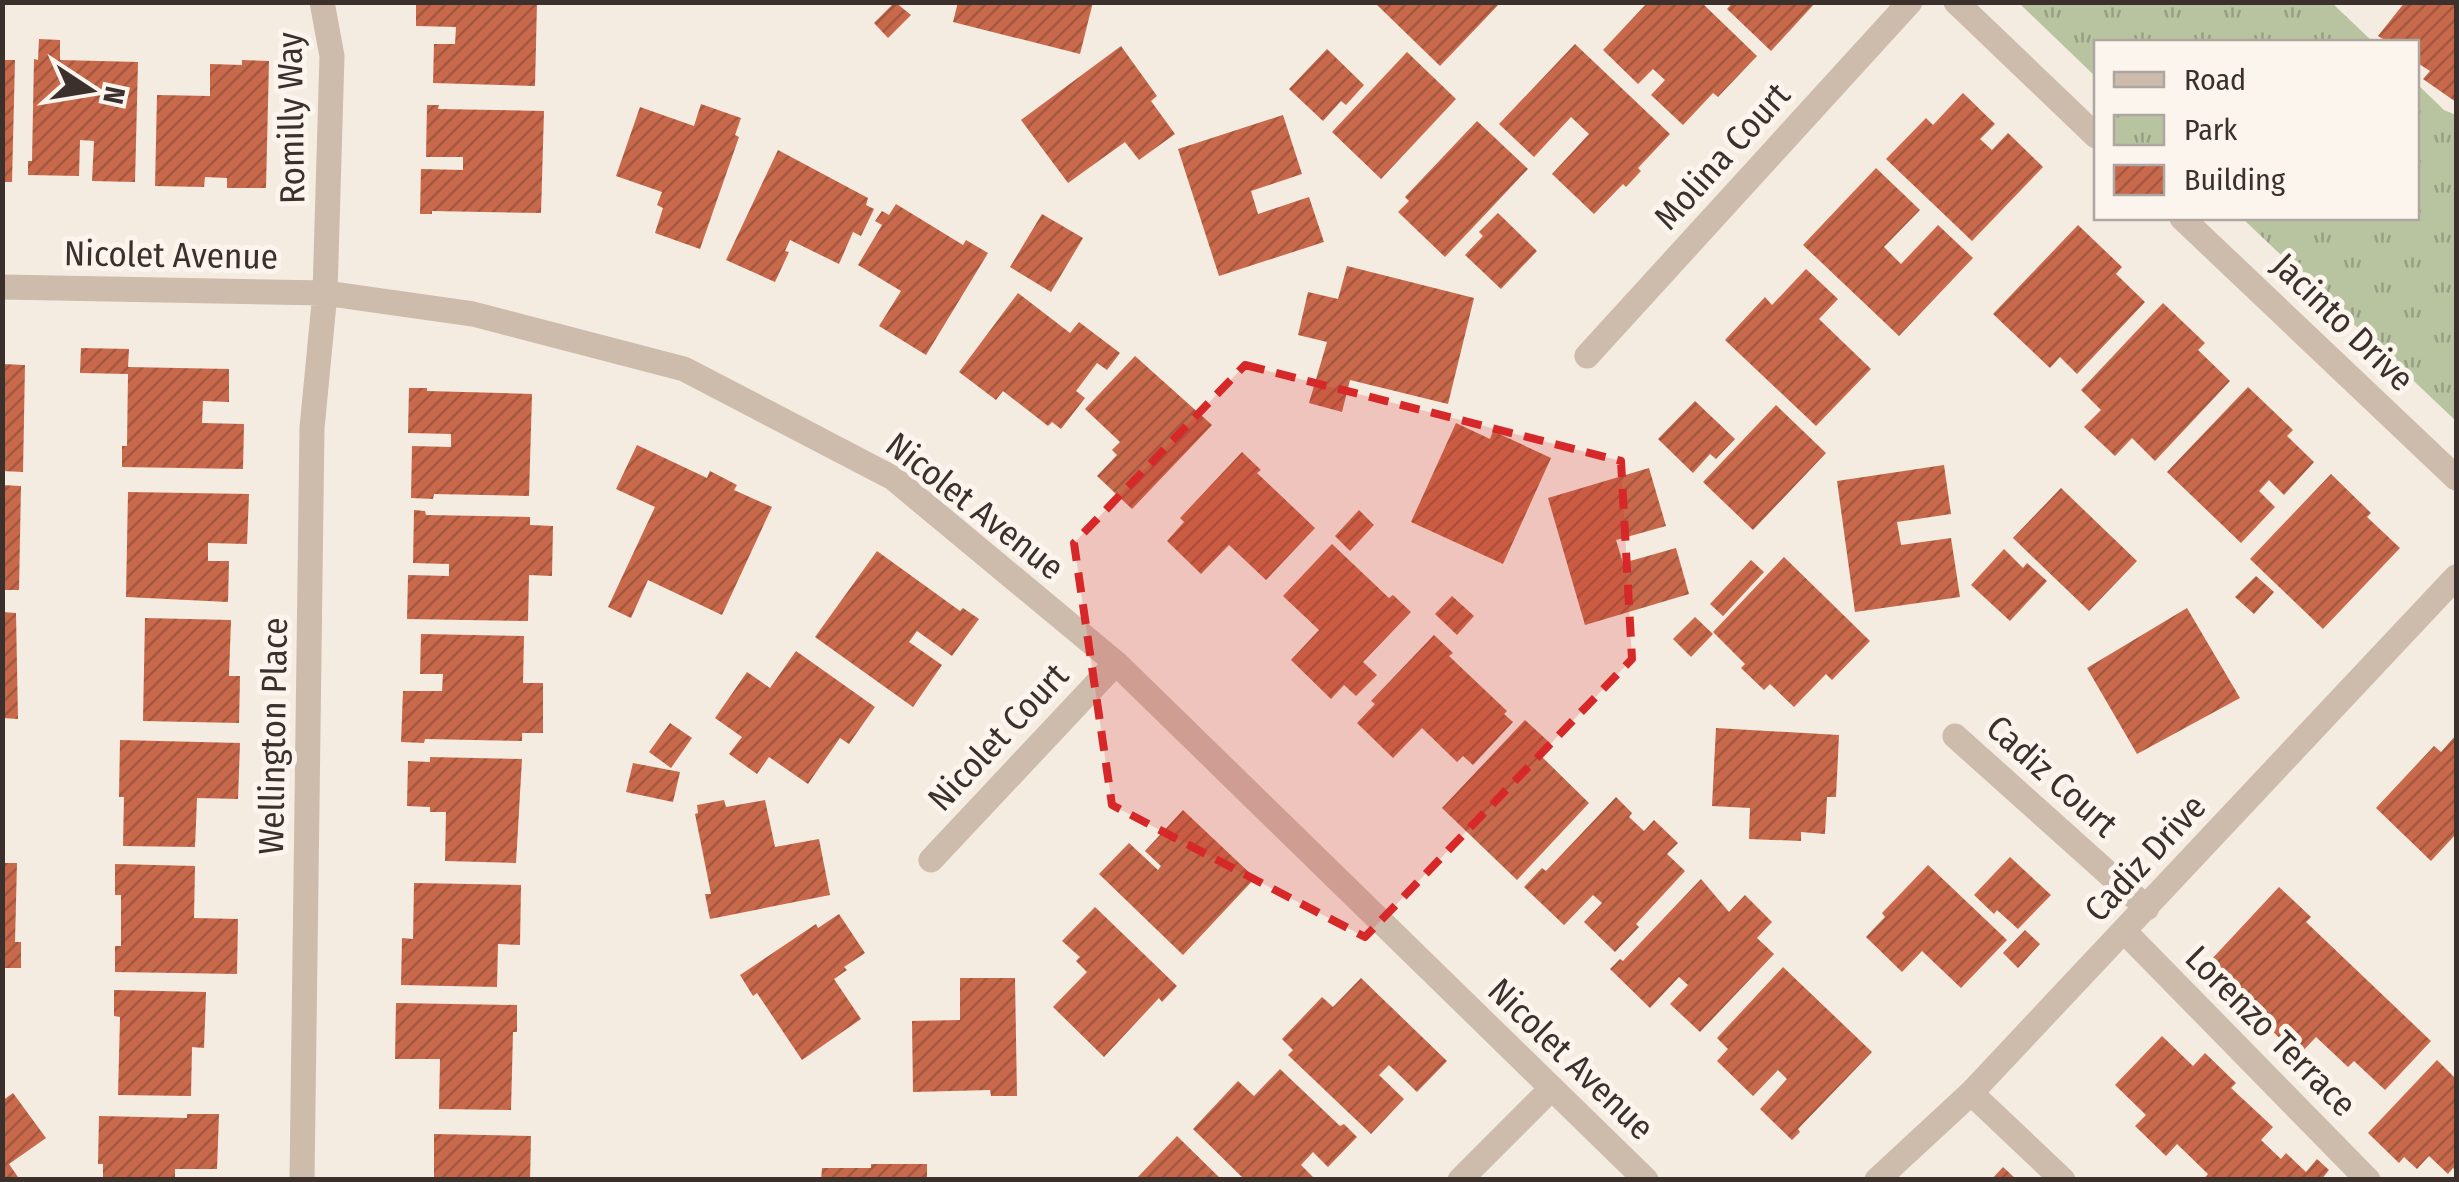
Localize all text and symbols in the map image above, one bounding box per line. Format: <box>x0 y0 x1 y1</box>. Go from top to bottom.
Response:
street label: Romilly Way <box>268 31 313 204</box>
north arrow <box>40 40 140 140</box>
legend <box>2094 40 2419 220</box>
text: Road <box>2184 62 2246 98</box>
street label: Molina Court <box>1645 74 1799 238</box>
text: N <box>96 83 132 107</box>
text: Park <box>2184 112 2237 148</box>
text: Building <box>2184 162 2286 198</box>
street label: Nicolet Avenue <box>64 232 278 278</box>
street label: Jacinto Drive <box>2263 244 2423 400</box>
street label: Nicolet Avenue <box>878 424 1072 588</box>
street label: Wellington Place <box>250 617 296 855</box>
street label: Nicolet Court <box>919 654 1077 819</box>
street label: Cadiz Court <box>1978 706 2127 846</box>
street label: Cadiz Drive <box>2076 786 2214 930</box>
street label: Lorenzo Terrace <box>2177 937 2365 1125</box>
street label: Nicolet Avenue <box>1479 970 1663 1148</box>

